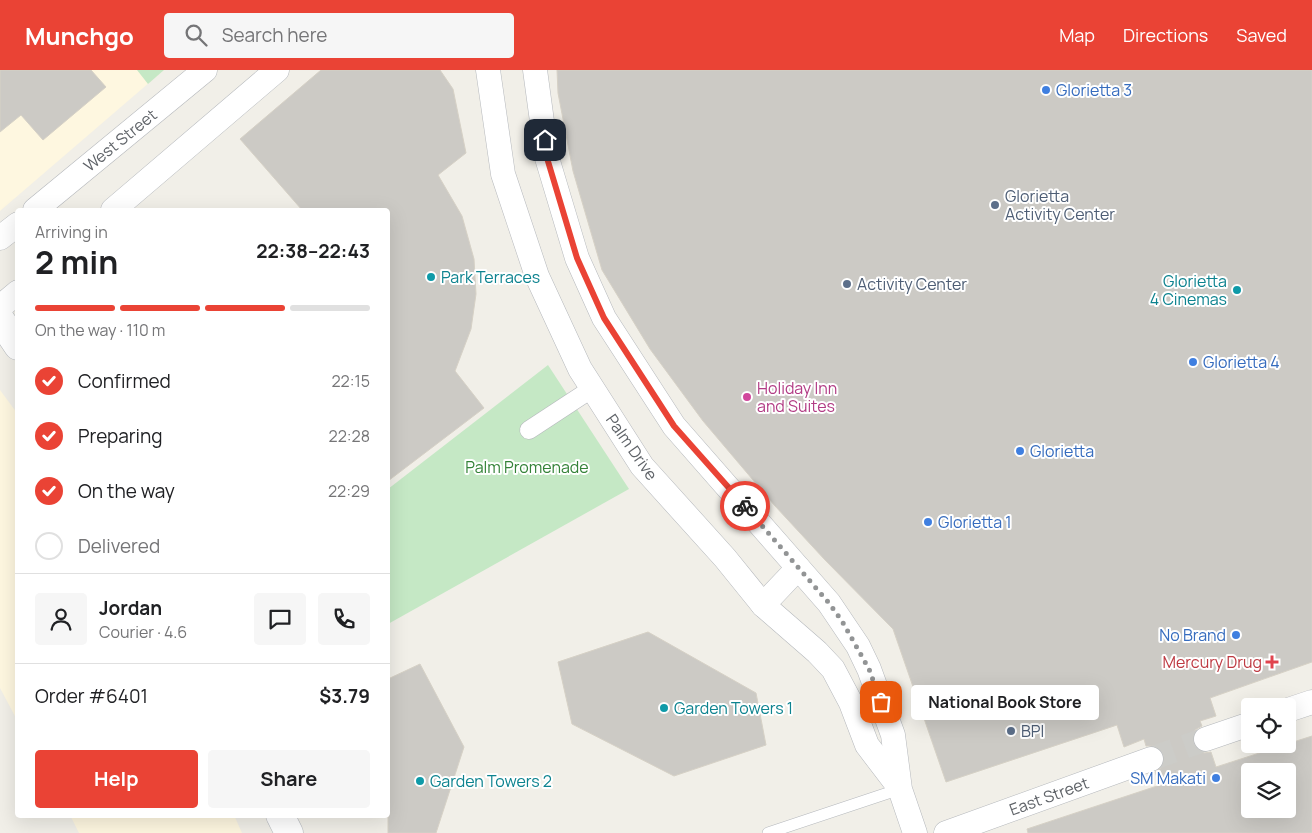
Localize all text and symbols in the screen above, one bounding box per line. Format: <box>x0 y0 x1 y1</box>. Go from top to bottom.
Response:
search box <box>164 13 514 58</box>
text: Munchgo <box>25 19 134 52</box>
icon: search <box>182 21 210 49</box>
text: Search here <box>222 22 327 48</box>
text: Map <box>1059 23 1095 47</box>
text: Directions <box>1123 23 1208 47</box>
text: Saved <box>1236 23 1287 47</box>
place label: Glorietta 3 <box>1056 79 1132 101</box>
marker: Glorietta 3 <box>1040 84 1052 96</box>
street label: West Street <box>79 104 161 176</box>
pin <box>524 119 566 161</box>
icon: home <box>531 126 559 154</box>
place label: Glorietta Activity Center <box>1005 185 1115 225</box>
marker: Glorietta Activity Center <box>989 199 1001 211</box>
text: Arriving in <box>35 221 108 243</box>
text: 22:38–22:43 <box>256 238 370 264</box>
text: 2 min <box>35 240 118 284</box>
place label: Park Terraces <box>441 266 540 288</box>
place label: Glorietta 4 Cinemas <box>1150 270 1227 310</box>
marker: Park Terraces <box>425 271 437 283</box>
place label: Activity Center <box>857 273 967 295</box>
marker: Activity Center <box>841 278 853 290</box>
marker: Glorietta 4 Cinemas <box>1231 284 1243 296</box>
text: On the way · 110 m <box>35 319 165 341</box>
place label: Glorietta 4 <box>1203 351 1280 373</box>
marker: Glorietta 4 <box>1187 356 1199 368</box>
icon: check <box>35 367 63 395</box>
text: Confirmed <box>78 368 171 394</box>
text: 22:15 <box>331 370 370 392</box>
place label: Holiday Inn and Suites <box>757 377 837 417</box>
marker: Holiday Inn and Suites <box>741 391 753 403</box>
street label: Palm Drive <box>601 410 663 484</box>
icon: check <box>35 422 63 450</box>
text: Preparing <box>78 423 163 449</box>
text: 22:28 <box>329 425 370 447</box>
place label: Glorietta <box>1030 440 1094 462</box>
marker: Glorietta <box>1014 445 1026 457</box>
park label: Palm Promenade <box>465 456 589 478</box>
icon: check <box>35 477 63 505</box>
text: On the way <box>78 478 175 504</box>
text: 22:29 <box>328 480 370 502</box>
courier <box>720 481 770 531</box>
icon: bike <box>731 492 759 520</box>
place label: Glorietta 1 <box>938 511 1012 533</box>
marker: Glorietta 1 <box>922 516 934 528</box>
text: Delivered <box>78 533 160 559</box>
button: person <box>35 593 87 645</box>
button: chat <box>254 593 306 645</box>
button: phone <box>318 593 370 645</box>
text: Jordan <box>99 595 162 621</box>
text: Courier · 4.6 <box>99 621 187 643</box>
place label: No Brand <box>1159 624 1226 646</box>
marker: No Brand <box>1230 629 1242 641</box>
place label: Mercury Drug <box>1162 651 1262 673</box>
marker: Mercury Drug <box>1266 656 1278 668</box>
pin <box>860 681 902 723</box>
text: Order #6401 <box>35 683 148 709</box>
text: $3.79 <box>319 683 370 709</box>
callout: National Book Store <box>911 684 1098 720</box>
icon: bag <box>867 688 895 716</box>
text: National Book Store <box>928 691 1082 713</box>
place label: Garden Towers 1 <box>674 697 793 719</box>
map controls <box>1241 698 1296 818</box>
button: locate <box>1241 698 1296 753</box>
marker: Garden Towers 1 <box>658 702 670 714</box>
place label: BPI <box>1021 720 1044 742</box>
marker: BPI <box>1005 725 1017 737</box>
button: Help <box>35 750 198 808</box>
button: Share <box>208 750 370 808</box>
button: layers <box>1241 763 1296 818</box>
place label: SM Makati <box>1130 767 1206 789</box>
place label: Garden Towers 2 <box>430 770 552 792</box>
street label: East Street <box>1006 771 1092 821</box>
marker: SM Makati <box>1210 772 1222 784</box>
marker: Garden Towers 2 <box>414 775 426 787</box>

